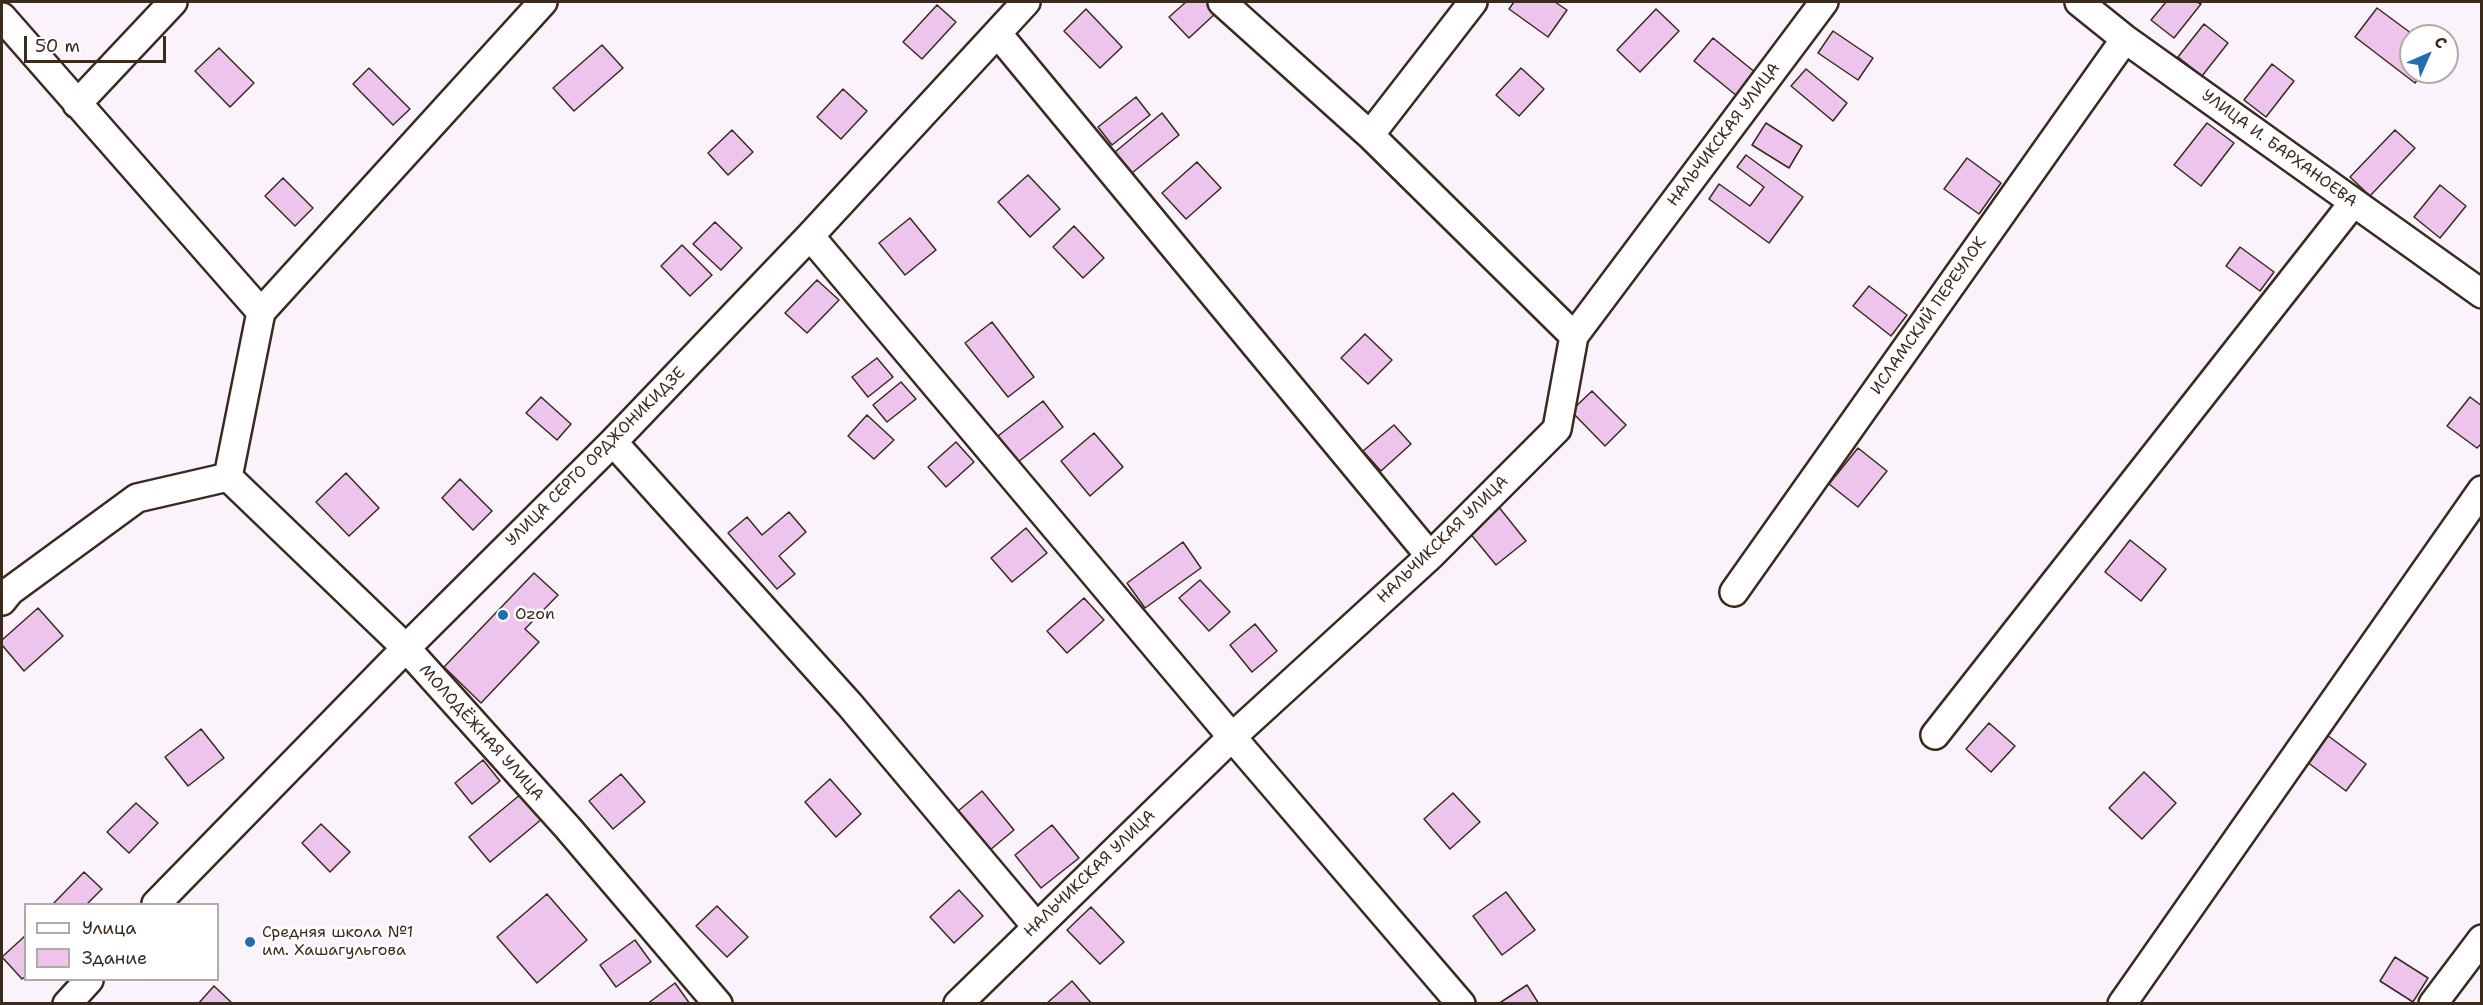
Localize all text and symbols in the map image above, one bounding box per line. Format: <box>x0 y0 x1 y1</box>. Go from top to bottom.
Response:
scale bar <box>27 24 170 62</box>
north arrow <box>2399 24 2459 84</box>
text: С <box>2430 31 2452 53</box>
text: 50 m <box>35 34 80 58</box>
street label: НАЛЬЧИКСКАЯ УЛИЦА <box>1664 59 1784 211</box>
street label: УЛИЦА И. БАРХАНОЕВА <box>2198 86 2360 212</box>
street label: ИСЛАМСКИЙ ПЕРЕУЛОК <box>1867 234 1991 398</box>
street label: УЛИЦА СЕРГО ОРДЖОНИКИДЗЕ <box>502 363 690 551</box>
street label: НАЛЬЧИКСКАЯ УЛИЦА <box>1373 472 1513 608</box>
place label: Ozon <box>515 605 555 625</box>
marker: Ozon <box>496 608 510 622</box>
street label: МОЛОДЁЖНАЯ УЛИЦА <box>415 661 547 805</box>
street label: НАЛЬЧИКСКАЯ УЛИЦА <box>1020 806 1160 942</box>
legend <box>24 903 219 981</box>
text: Улица <box>82 916 136 940</box>
place label: Средняя школа №1 им. Хашагульгова <box>262 923 413 961</box>
marker: Средняя школа №1 им. Хашагульгова <box>243 935 257 949</box>
text: Здание <box>82 946 147 970</box>

